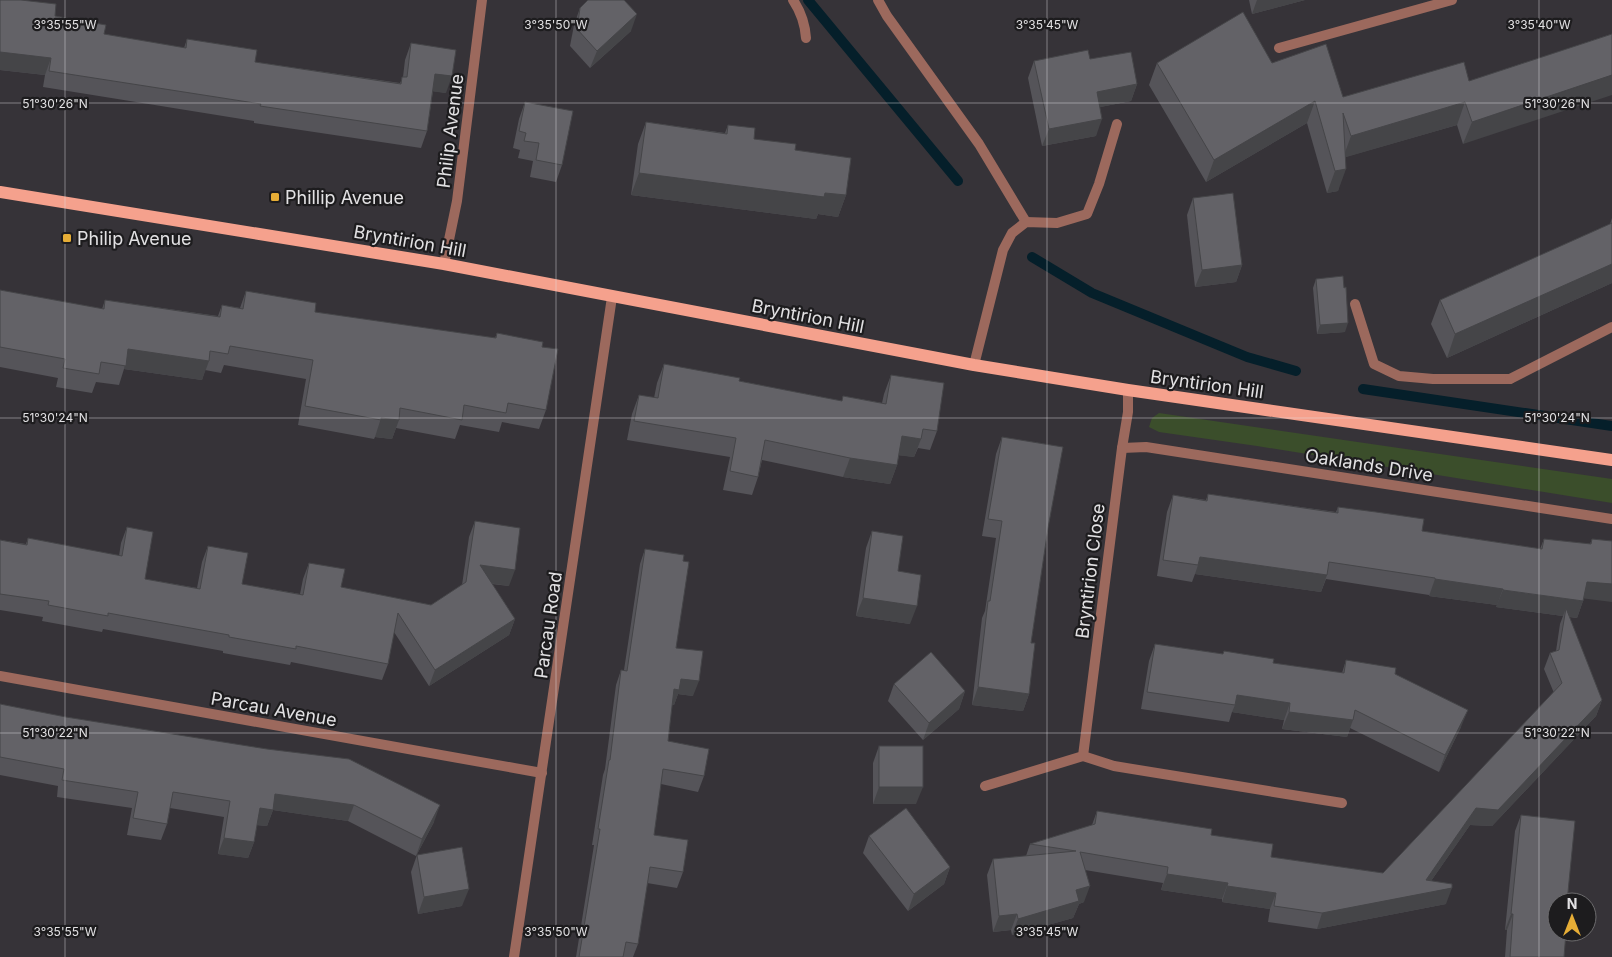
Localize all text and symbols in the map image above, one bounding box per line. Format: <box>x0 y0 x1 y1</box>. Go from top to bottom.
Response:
text: 3°35'55"W <box>33 17 97 32</box>
text: 3°35'50"W <box>524 17 588 32</box>
text: 3°35'45"W <box>1016 17 1079 32</box>
text: 3°35'40"W <box>1508 17 1571 32</box>
street label: Philip Avenue <box>433 73 467 189</box>
text: 51°30'26"N <box>22 96 88 111</box>
text: 51°30'26"N <box>1524 96 1590 111</box>
place label: Phillip Avenue <box>285 187 404 208</box>
marker: Phillip Avenue <box>269 191 281 203</box>
street label: Bryntirion Hill <box>352 221 468 261</box>
place label: Philip Avenue <box>77 228 192 249</box>
marker: Philip Avenue <box>61 232 73 244</box>
street label: Bryntirion Hill <box>750 295 866 337</box>
street label: Bryntirion Hill <box>1149 366 1265 402</box>
text: 51°30'24"N <box>22 410 88 425</box>
text: 51°30'24"N <box>1524 410 1590 425</box>
street label: Oaklands Drive <box>1304 445 1434 485</box>
street label: Bryntirion Close <box>1071 502 1109 640</box>
street label: Parcau Road <box>530 570 566 680</box>
street label: Parcau Avenue <box>209 688 339 730</box>
text: 51°30'22"N <box>22 725 88 740</box>
text: 51°30'22"N <box>1524 725 1590 740</box>
north arrow <box>1547 892 1597 942</box>
text: N <box>1567 895 1577 912</box>
text: 3°35'55"W <box>33 924 97 939</box>
text: 3°35'50"W <box>524 924 588 939</box>
text: 3°35'45"W <box>1016 924 1079 939</box>

